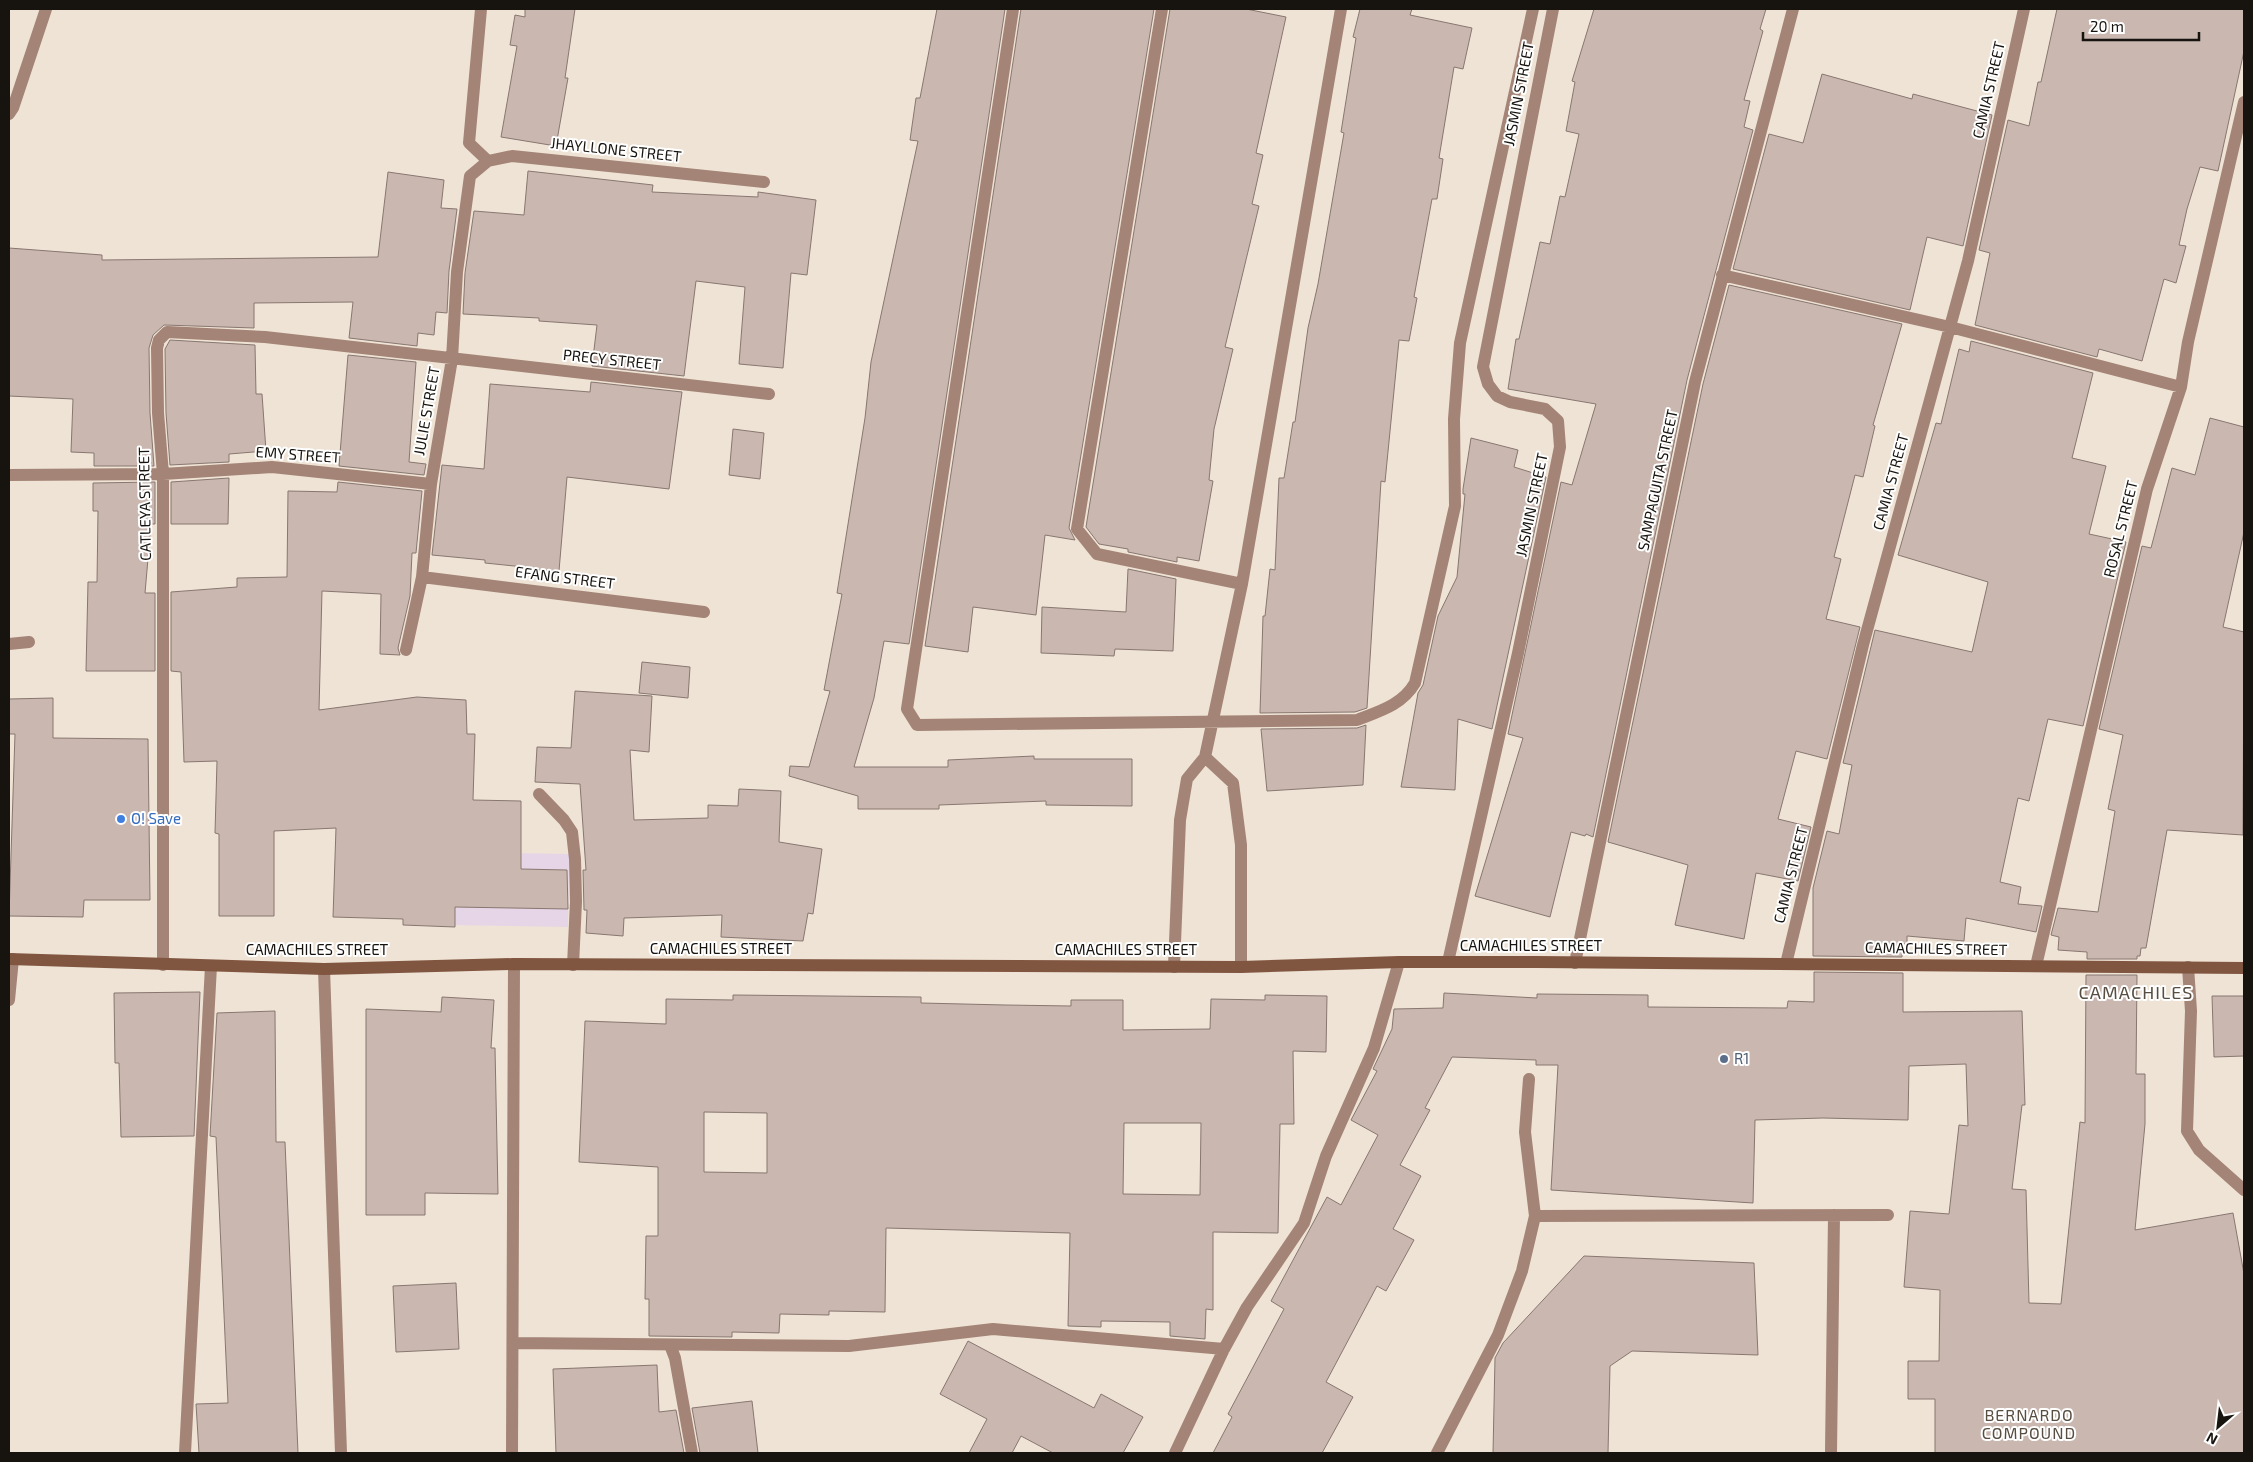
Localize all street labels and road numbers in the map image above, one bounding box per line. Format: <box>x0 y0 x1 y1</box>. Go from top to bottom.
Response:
street label: CAMIA STREET <box>1968 39 2008 140</box>
street label: JASMIN STREET <box>1499 40 1537 147</box>
street label: JHAYLLONE STREET <box>550 133 683 165</box>
street label: PRECY STREET <box>562 345 662 373</box>
street label: JULIE STREET <box>409 364 443 457</box>
street label: SAMPAGUITA STREET <box>1633 407 1681 552</box>
street label: CAMIA STREET <box>1869 431 1912 532</box>
street label: EMY STREET <box>255 442 341 466</box>
street label: CATLEYA STREET <box>134 447 154 561</box>
street label: JASMIN STREET <box>1511 451 1551 558</box>
street label: ROSAL STREET <box>2099 478 2141 579</box>
street label: EFANG STREET <box>514 562 616 592</box>
street label: CAMIA STREET <box>1769 824 1811 925</box>
street label: CAMACHILES STREET <box>1460 936 1603 954</box>
street label: CAMACHILES STREET <box>1865 938 2008 958</box>
street label: CAMACHILES STREET <box>650 939 793 957</box>
street label: CAMACHILES STREET <box>246 940 389 958</box>
street label: CAMACHILES STREET <box>1055 940 1198 958</box>

